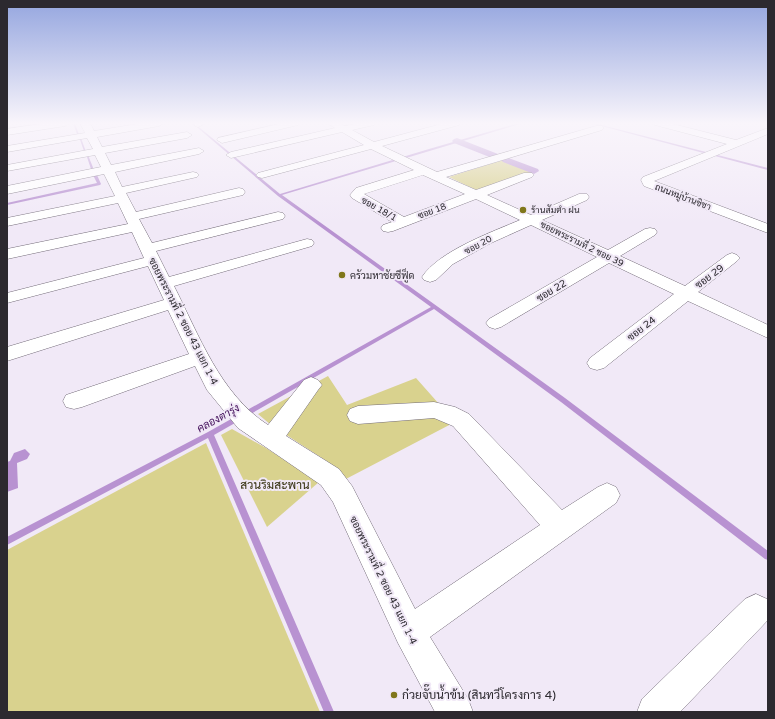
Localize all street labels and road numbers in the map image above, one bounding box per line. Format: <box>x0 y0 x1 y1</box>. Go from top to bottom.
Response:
street label: ถนนหมู่บ้านชิชา <box>653 182 712 213</box>
street label: ซอย 18/1 <box>359 195 399 224</box>
street label: ซอย 18 <box>416 201 448 222</box>
street label: ซอยพระรามที่ 2 ซอย 39 <box>538 216 627 270</box>
street label: ซอย 20 <box>463 233 494 257</box>
street label: ซอยพระรามที่ 2 ซอย 43 แยก 1-4 <box>146 254 223 387</box>
street label: ซอย 29 <box>693 262 726 291</box>
street label: ซอย 22 <box>534 277 569 304</box>
street label: ซอย 24 <box>625 314 658 344</box>
street label: ซอยพระรามที่ 2 ซอย 43 แยก 1-4 <box>347 513 422 646</box>

